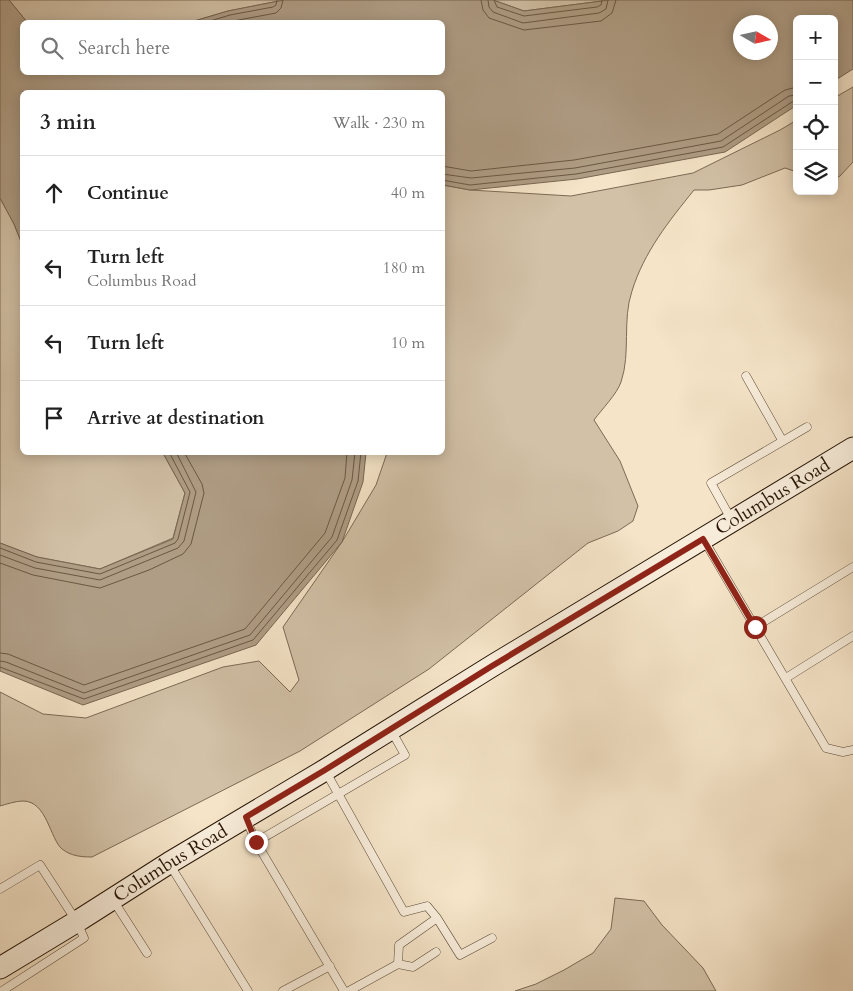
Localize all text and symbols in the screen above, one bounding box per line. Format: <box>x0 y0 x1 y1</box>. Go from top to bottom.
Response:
north arrow <box>733 15 778 60</box>
map controls <box>793 15 838 195</box>
button: + <box>793 15 838 60</box>
search box <box>20 20 445 75</box>
icon: search <box>38 34 66 62</box>
text: Search here <box>78 35 170 61</box>
button: − <box>793 60 838 105</box>
button: locate <box>793 105 838 150</box>
text: 3 min <box>40 108 96 137</box>
text: Walk · 230 m <box>333 112 425 134</box>
button: layers <box>793 150 838 195</box>
icon: ahead <box>40 179 68 207</box>
text: Continue <box>87 180 169 206</box>
text: 40 m <box>391 182 425 204</box>
text: Turn left <box>87 244 164 270</box>
icon: left <box>40 254 68 282</box>
text: 180 m <box>383 257 425 279</box>
text: Columbus Road <box>87 270 196 292</box>
icon: left <box>40 329 68 357</box>
text: Turn left <box>87 330 164 356</box>
text: 10 m <box>391 332 425 354</box>
icon: arrive <box>40 404 68 432</box>
text: Arrive at destination <box>87 405 264 431</box>
street label: Columbus Road <box>710 452 835 541</box>
route start <box>744 616 767 639</box>
street label: Columbus Road <box>108 818 232 908</box>
route end <box>245 831 268 854</box>

